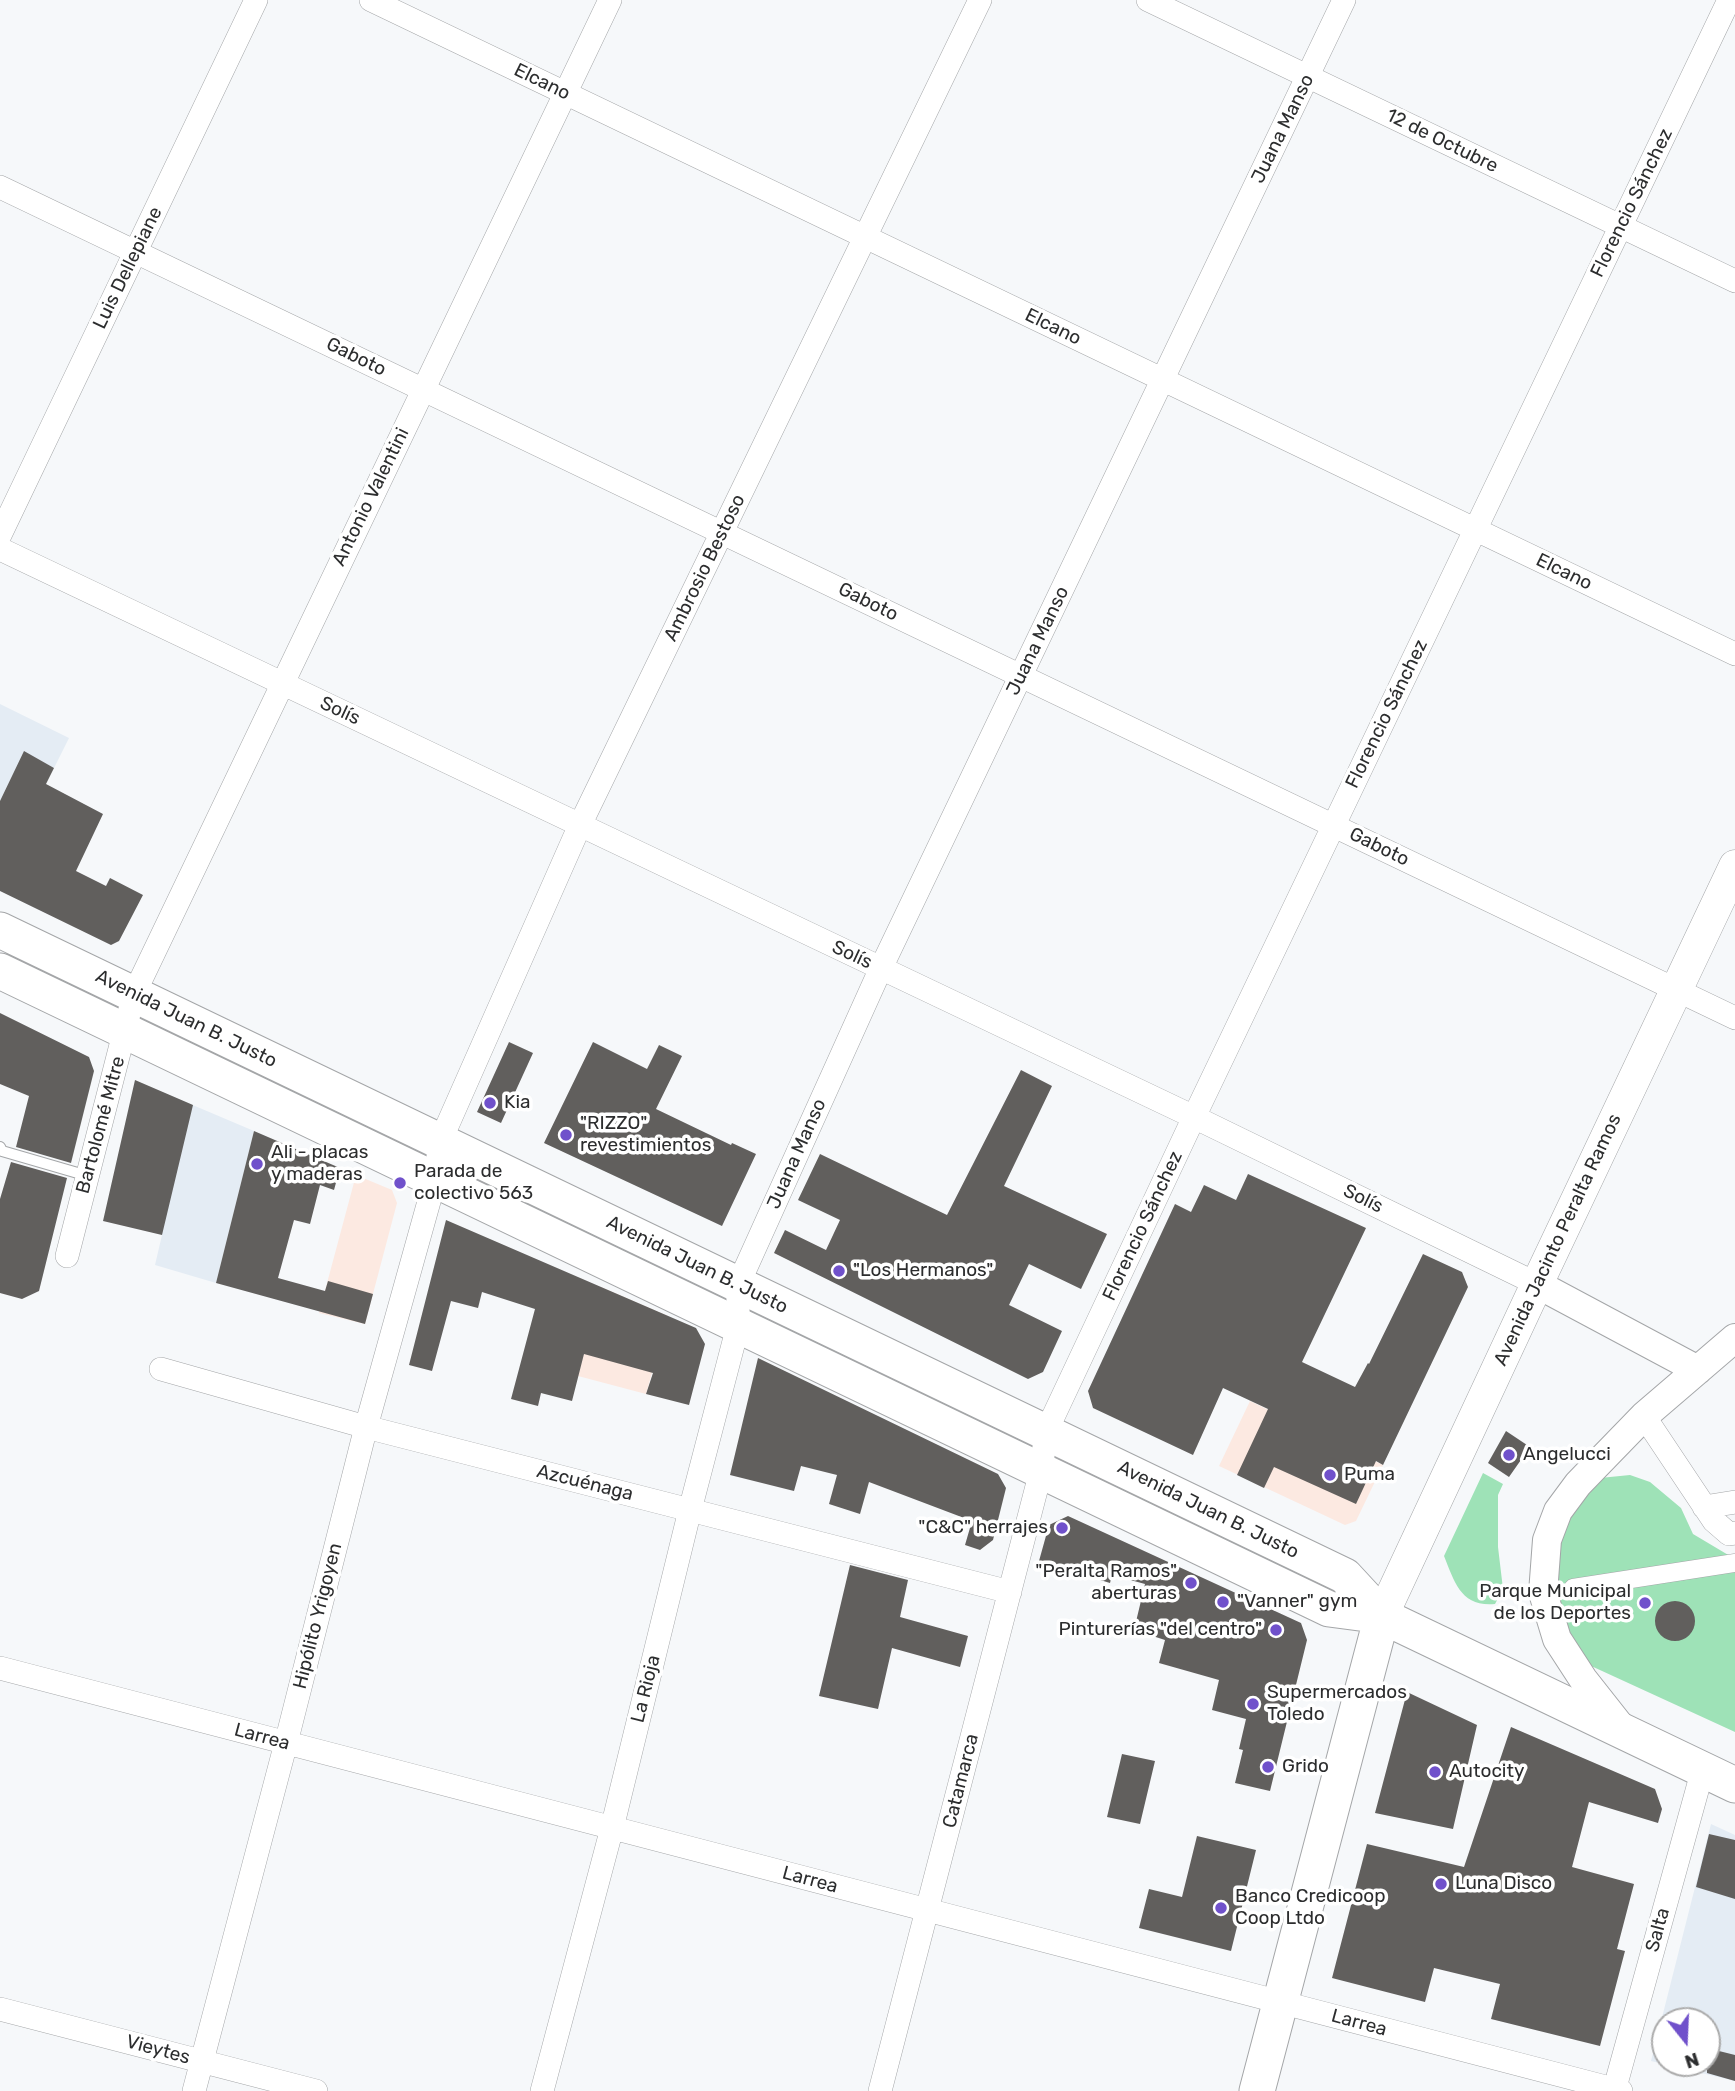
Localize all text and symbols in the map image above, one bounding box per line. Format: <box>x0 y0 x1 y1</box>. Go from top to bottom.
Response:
street label: Elcano <box>510 59 574 105</box>
street label: Juana Manso <box>1247 71 1319 187</box>
street label: 12 de Octubre <box>1382 104 1502 178</box>
street label: Florencio Sánchez <box>1586 125 1678 281</box>
street label: Luis Dellepiane <box>89 203 167 333</box>
street label: Elcano <box>1021 304 1085 350</box>
street label: Gaboto <box>322 333 390 381</box>
street label: Antonio Valentini <box>328 424 414 570</box>
street label: Ambrosio Bestoso <box>660 491 750 645</box>
street label: Elcano <box>1532 549 1596 595</box>
street label: Gaboto <box>834 578 902 626</box>
street label: Juana Manso <box>1002 583 1074 699</box>
street label: Florencio Sánchez <box>1341 636 1433 792</box>
street label: Solís <box>316 692 364 730</box>
street label: Gaboto <box>1345 823 1413 871</box>
street label: Solís <box>828 936 876 974</box>
street label: Avenida Juan B. Justo <box>92 965 280 1073</box>
street label: Bartolomé Mitre <box>72 1054 130 1196</box>
place label: Kia <box>504 1092 531 1114</box>
marker: Kia <box>482 1095 498 1111</box>
street label: Juana Manso <box>763 1095 831 1213</box>
street label: Avenida Jacinto Peralta Ramos <box>1489 1110 1627 1370</box>
place label: "RIZZO" revestimientos <box>580 1113 711 1157</box>
marker: "RIZZO" revestimientos <box>558 1127 574 1143</box>
place label: Ali - placas y maderas <box>271 1142 369 1186</box>
street label: Florencio Sánchez <box>1098 1147 1188 1305</box>
marker: Ali - placas y maderas <box>249 1156 265 1172</box>
place label: Parada de colectivo 563 <box>414 1161 533 1205</box>
marker: Parada de colectivo 563 <box>392 1175 408 1191</box>
street label: Solís <box>1339 1180 1387 1218</box>
street label: Avenida Juan B. Justo <box>603 1211 791 1319</box>
place label: "Los Hermanos" <box>853 1260 993 1282</box>
marker: "Los Hermanos" <box>831 1263 847 1279</box>
place label: Angelucci <box>1523 1444 1611 1466</box>
marker: Angelucci <box>1501 1447 1517 1463</box>
street label: Avenida Juan B. Justo <box>1114 1456 1302 1564</box>
street label: Azcuénaga <box>534 1460 636 1506</box>
place label: Puma <box>1344 1464 1395 1486</box>
marker: Puma <box>1322 1467 1338 1483</box>
place label: "C&C" herrajes <box>918 1517 1048 1539</box>
marker: "C&C" herrajes <box>1054 1520 1070 1536</box>
street label: Hipólito Yrigoyen <box>289 1541 347 1691</box>
place label: "Peralta Ramos" aberturas <box>1035 1561 1177 1605</box>
marker: "Peralta Ramos" aberturas <box>1183 1575 1199 1591</box>
place label: Parque Municipal de los Deportes <box>1479 1581 1631 1625</box>
place label: "Vanner" gym <box>1237 1591 1357 1613</box>
marker: "Vanner" gym <box>1215 1594 1231 1610</box>
marker: Parque Municipal de los Deportes <box>1637 1595 1653 1611</box>
place label: Pinturerías "del centro" <box>1059 1619 1262 1641</box>
marker: Pinturerías "del centro" <box>1268 1622 1284 1638</box>
street label: La Rioja <box>627 1653 665 1725</box>
place label: Supermercados Toledo <box>1267 1682 1407 1726</box>
marker: Supermercados Toledo <box>1245 1696 1261 1712</box>
street label: Larrea <box>232 1719 292 1755</box>
street label: Catamarca <box>938 1731 984 1831</box>
place label: Grido <box>1282 1756 1329 1778</box>
marker: Grido <box>1260 1759 1276 1775</box>
place label: Autocity <box>1449 1761 1524 1783</box>
marker: Autocity <box>1427 1764 1443 1780</box>
street label: Larrea <box>780 1862 840 1898</box>
place label: Luna Disco <box>1455 1873 1552 1895</box>
marker: Luna Disco <box>1433 1876 1449 1892</box>
place label: Banco Credicoop Coop Ltdo <box>1235 1886 1386 1930</box>
marker: Banco Credicoop Coop Ltdo <box>1213 1900 1229 1916</box>
street label: Salta <box>1641 1905 1675 1955</box>
street label: Larrea <box>1329 2005 1389 2041</box>
north arrow <box>1651 2007 1721 2077</box>
street label: Vieytes <box>123 2031 193 2069</box>
text: N <box>1682 2047 1702 2074</box>

